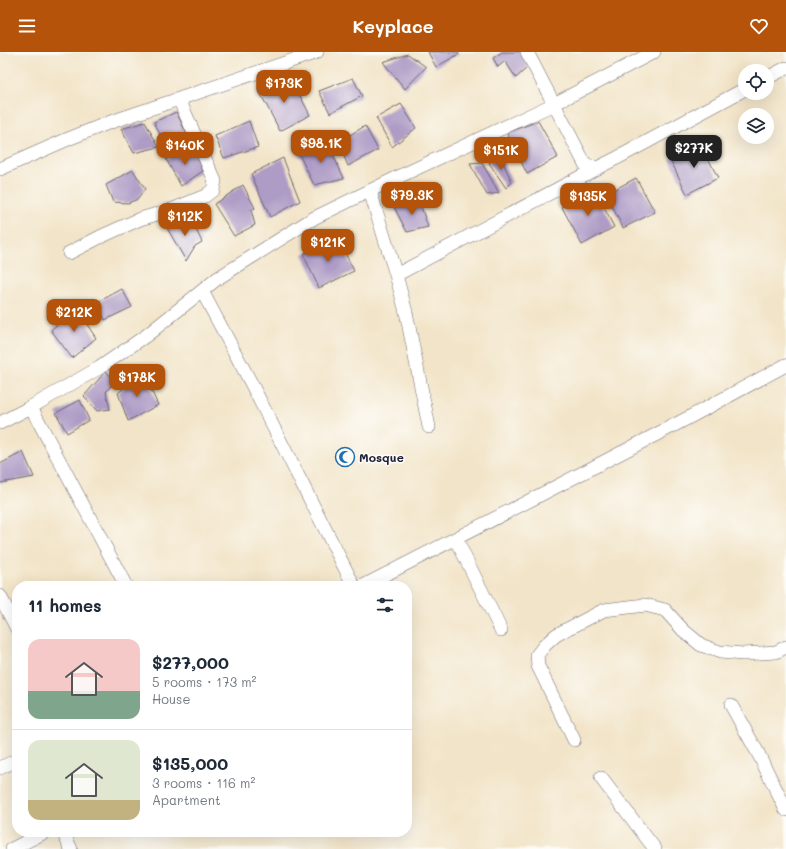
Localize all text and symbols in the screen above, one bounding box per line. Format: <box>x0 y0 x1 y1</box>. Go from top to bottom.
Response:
text: Keyplace <box>352 14 434 38</box>
icon: menu <box>16 15 38 37</box>
icon: heart <box>748 15 770 37</box>
map controls <box>738 64 774 144</box>
button: locate <box>738 64 774 100</box>
pin: $173K <box>256 70 312 104</box>
text: $173K <box>265 74 303 91</box>
button: layers <box>738 108 774 144</box>
pin: $98.1K <box>288 130 354 164</box>
pin: $140K <box>157 132 213 166</box>
text: $98.1K <box>300 134 342 151</box>
pin: $277K <box>666 135 722 169</box>
text: $140K <box>166 136 204 153</box>
pin: $151K <box>473 137 529 171</box>
text: $277K <box>675 139 713 156</box>
text: $151K <box>483 141 519 158</box>
pin: $79.3K <box>379 182 445 216</box>
pin: $135K <box>560 183 616 217</box>
text: $79.3K <box>390 186 434 203</box>
text: $135K <box>569 187 607 204</box>
pin: $112K <box>157 203 213 237</box>
text: $112K <box>167 207 203 224</box>
pin: $121K <box>300 229 356 263</box>
text: $121K <box>310 233 346 250</box>
pin: $212K <box>46 299 102 333</box>
text: $212K <box>56 303 92 320</box>
pin: $178K <box>109 364 165 398</box>
text: $178K <box>118 368 156 385</box>
mosque icon: Mosque <box>334 446 356 468</box>
place label: Mosque <box>359 449 404 465</box>
text: 11 homes <box>28 594 102 616</box>
icon: filters <box>374 594 396 616</box>
text: $277,000 <box>152 651 229 673</box>
icon: home <box>60 655 108 703</box>
text: 5 rooms · 173 m² <box>152 673 256 690</box>
text: House <box>152 690 190 707</box>
text: $135,000 <box>152 752 228 774</box>
icon: home <box>60 756 108 804</box>
text: 3 rooms · 116 m² <box>152 774 255 791</box>
text: Apartment <box>152 791 221 808</box>

